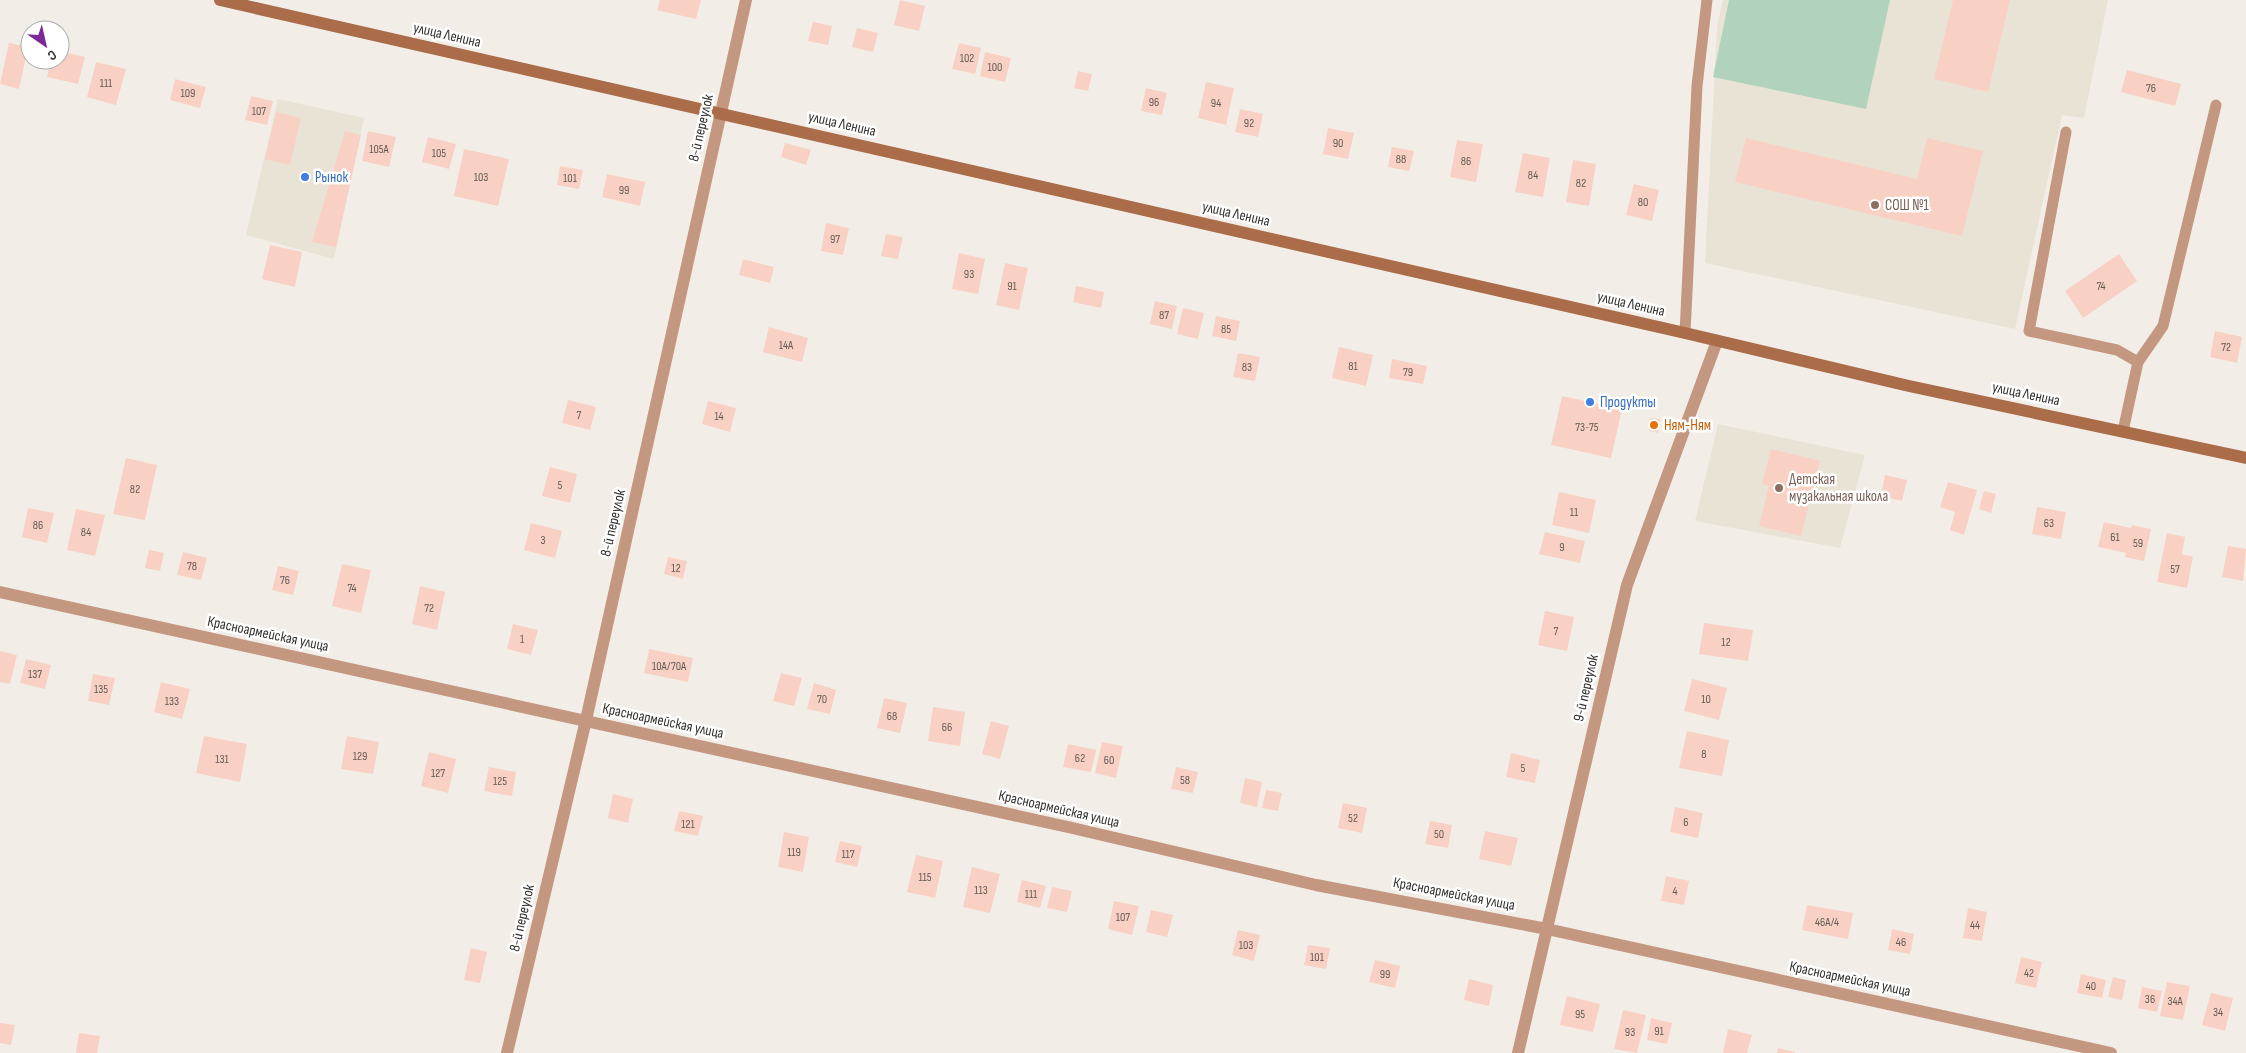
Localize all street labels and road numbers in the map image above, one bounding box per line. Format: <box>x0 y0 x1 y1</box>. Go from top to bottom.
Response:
street label: улица Ленина <box>411 18 483 52</box>
street label: 8-й переулок <box>684 92 718 163</box>
street label: улица Ленина <box>806 107 878 141</box>
street label: улица Ленина <box>1200 197 1272 231</box>
street label: улица Ленина <box>1595 287 1667 321</box>
street label: улица Ленина <box>1990 378 2062 410</box>
street label: 8-й переулок <box>596 487 630 558</box>
street label: Красноармейская улица <box>206 612 331 656</box>
street label: 9-й переулок <box>1569 652 1603 723</box>
street label: Красноармейская улица <box>601 699 726 743</box>
street label: Красноармейская улица <box>997 786 1122 832</box>
street label: Красноармейская улица <box>1392 873 1517 915</box>
street label: 8-й переулок <box>505 882 539 953</box>
street label: Красноармейская улица <box>1788 957 1913 1001</box>

